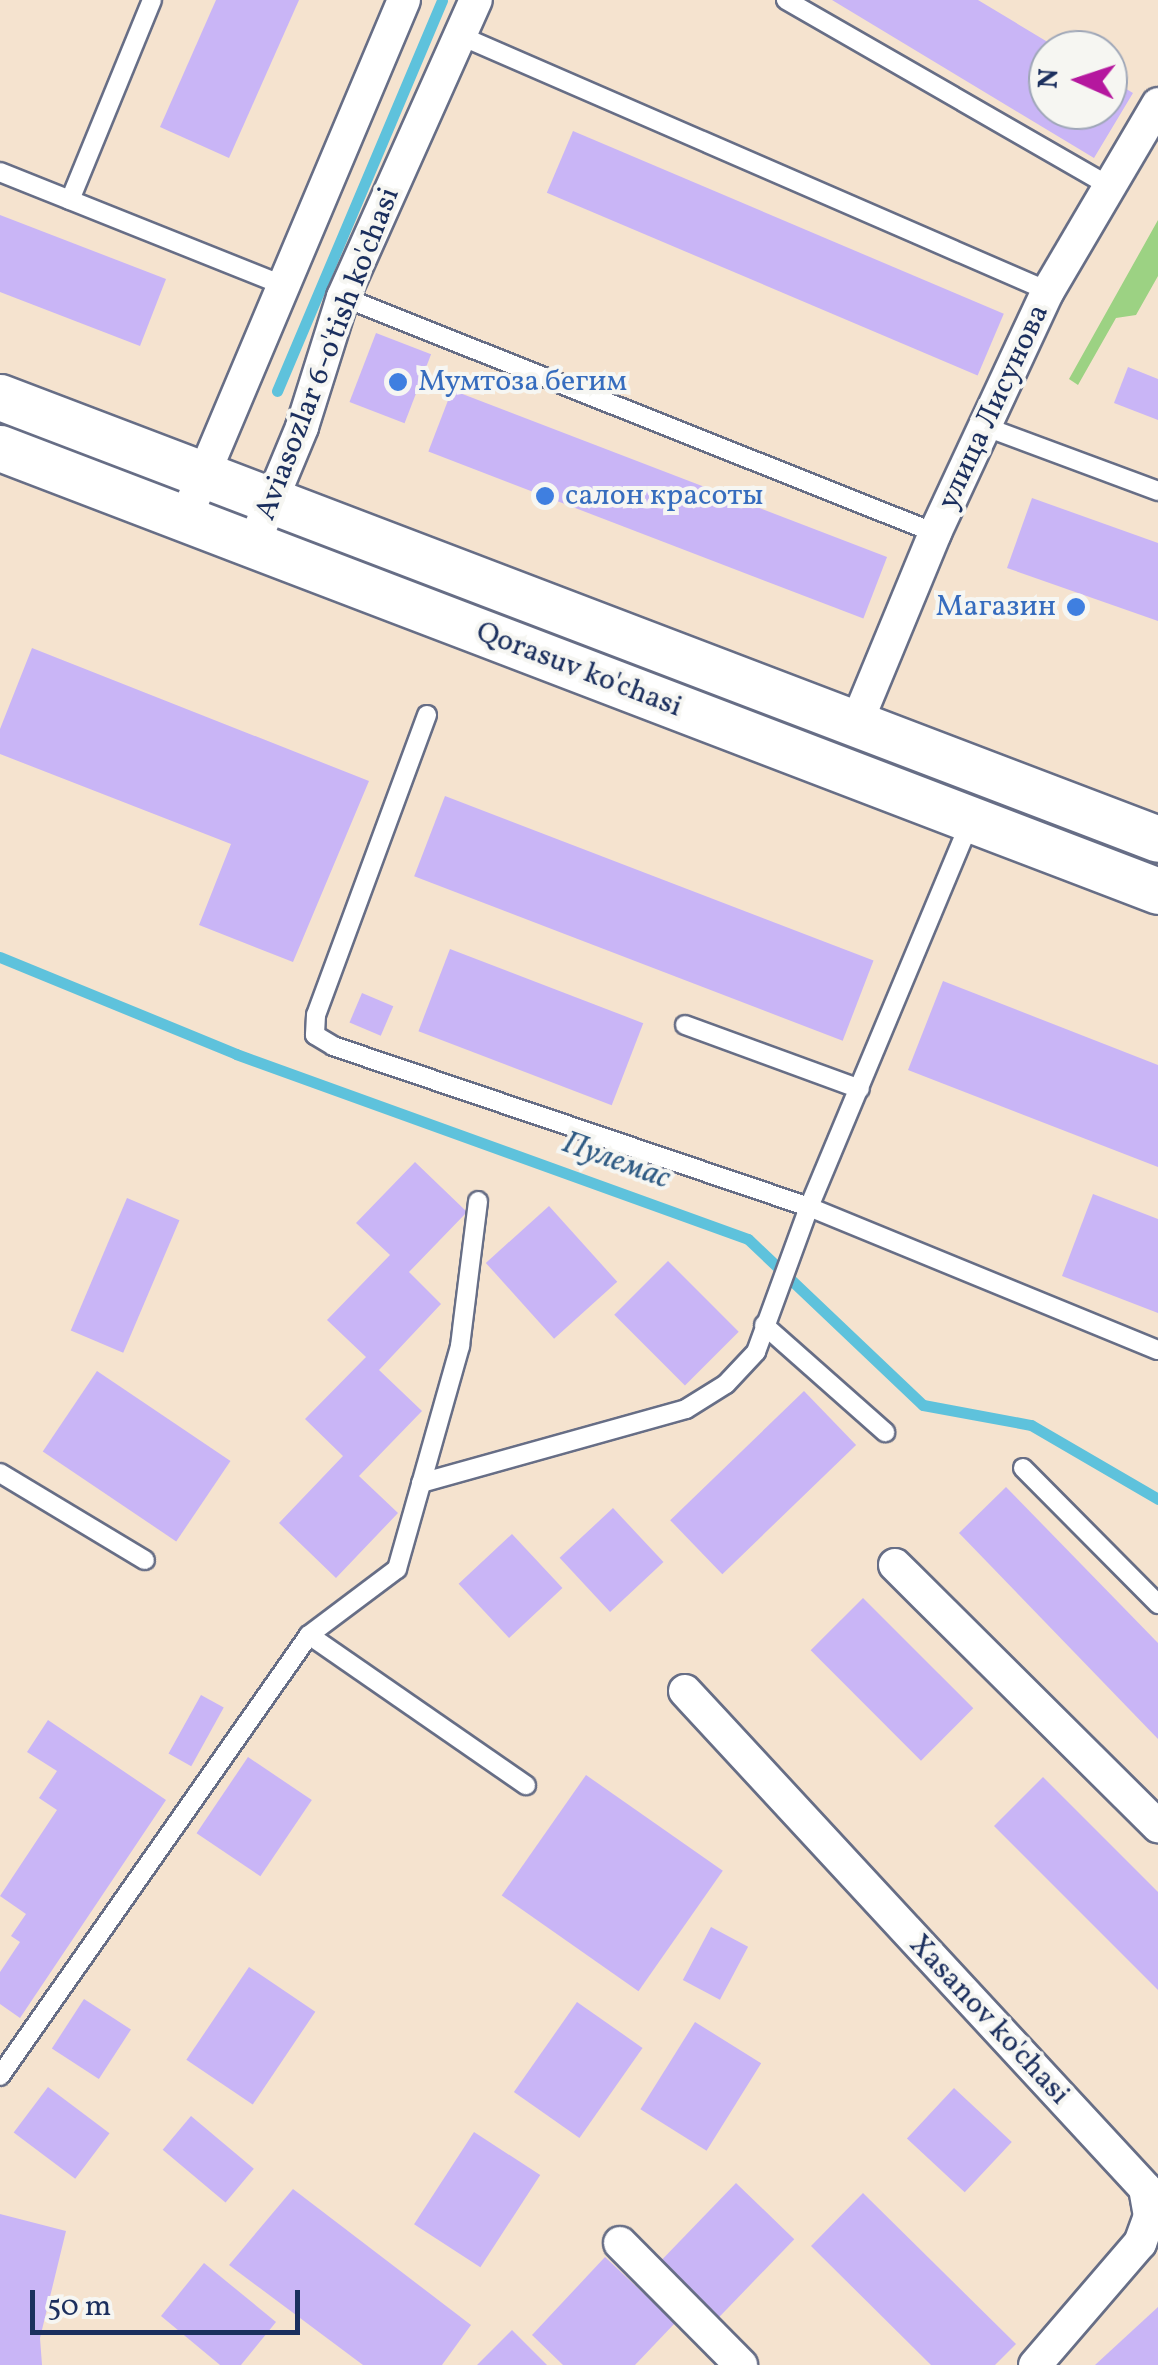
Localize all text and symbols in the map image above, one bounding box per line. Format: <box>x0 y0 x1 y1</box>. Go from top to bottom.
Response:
north arrow <box>1028 30 1128 130</box>
text: N <box>1030 67 1070 90</box>
street label: Aviasozlar 6-o'tish ko'chasi <box>248 183 408 525</box>
street label: улица Лисунова <box>931 299 1057 515</box>
place label: Мумтоза бегим <box>418 364 627 400</box>
marker: Мумтоза бегим <box>387 371 409 393</box>
place label: салон красоты <box>565 478 764 514</box>
marker: салон красоты <box>534 485 556 507</box>
place label: Магазин <box>936 589 1056 625</box>
marker: Магазин <box>1065 596 1087 618</box>
street label: Qorasuv ko'chasi <box>471 614 687 726</box>
water label: Пулемас <box>557 1125 675 1199</box>
street label: Xasanov ko'chasi <box>901 1927 1077 2113</box>
scale bar <box>35 2270 305 2332</box>
text: 50 m <box>47 2286 111 2328</box>

